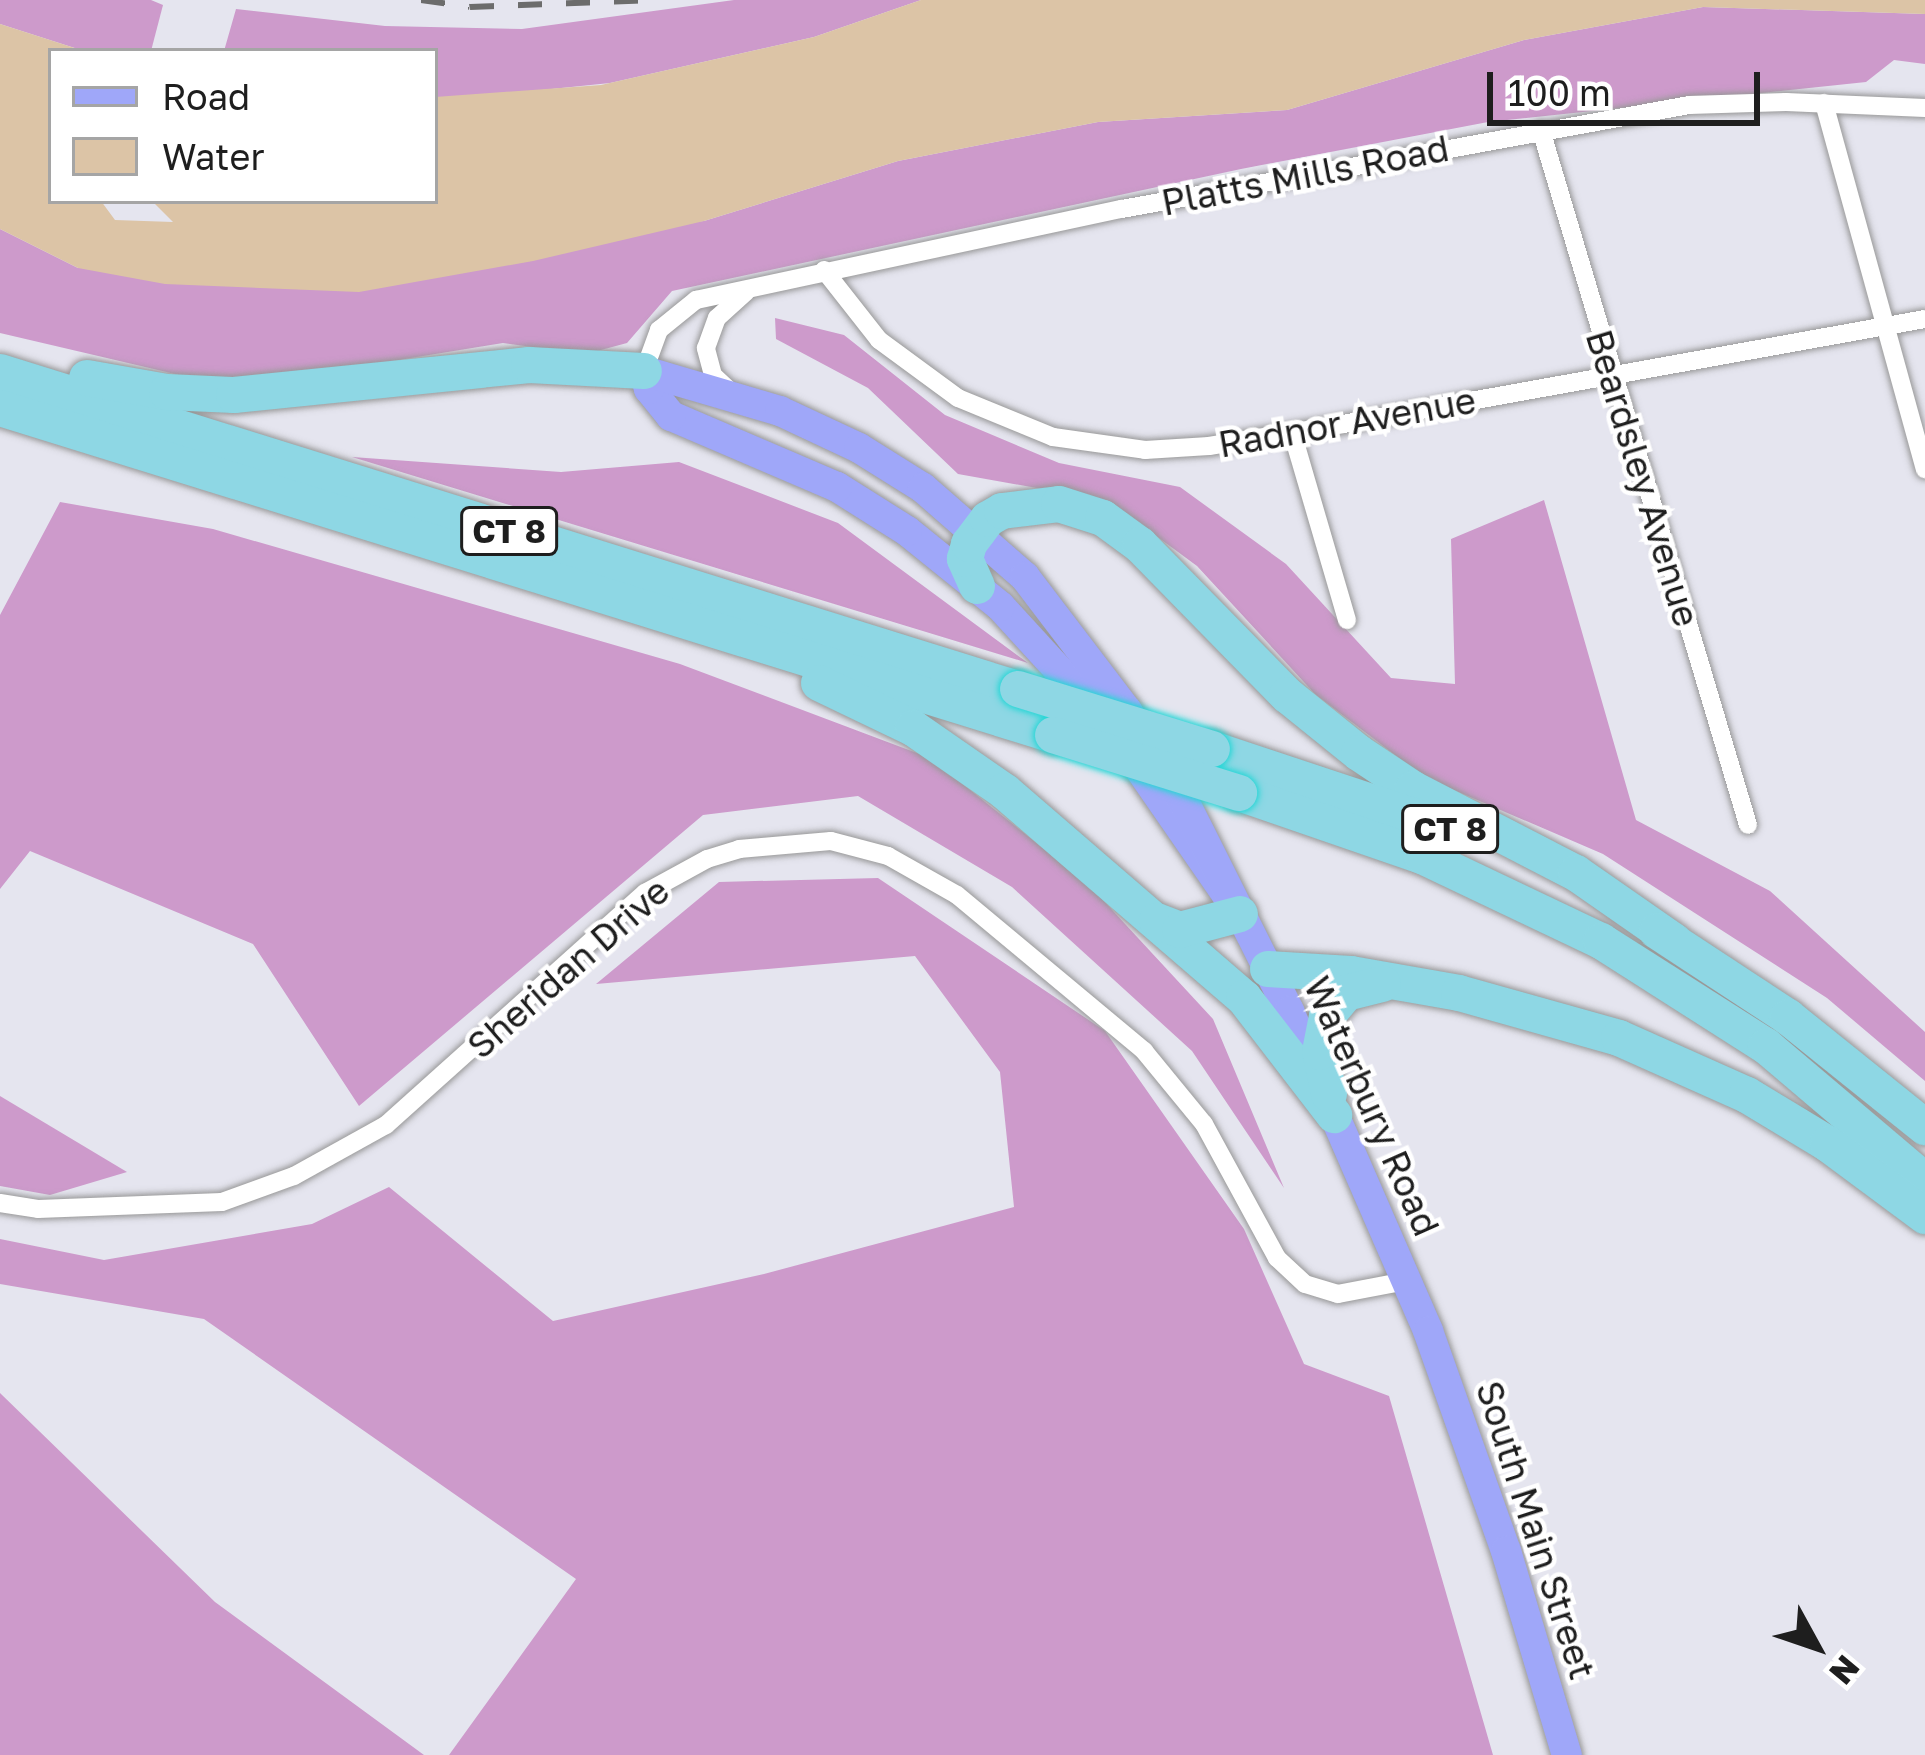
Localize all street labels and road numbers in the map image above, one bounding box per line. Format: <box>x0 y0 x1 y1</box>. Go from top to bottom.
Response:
street label: Platts Mills Road <box>1158 126 1452 224</box>
street label: Beardsley Avenue <box>1577 325 1709 631</box>
street label: Radnor Avenue <box>1215 378 1479 466</box>
road number: CT 8 <box>458 504 560 558</box>
road number: CT 8 <box>1399 802 1501 856</box>
street label: Sheridan Drive <box>459 869 677 1067</box>
street label: Waterbury Road <box>1296 970 1448 1242</box>
street label: South Main Street <box>1467 1376 1605 1684</box>

